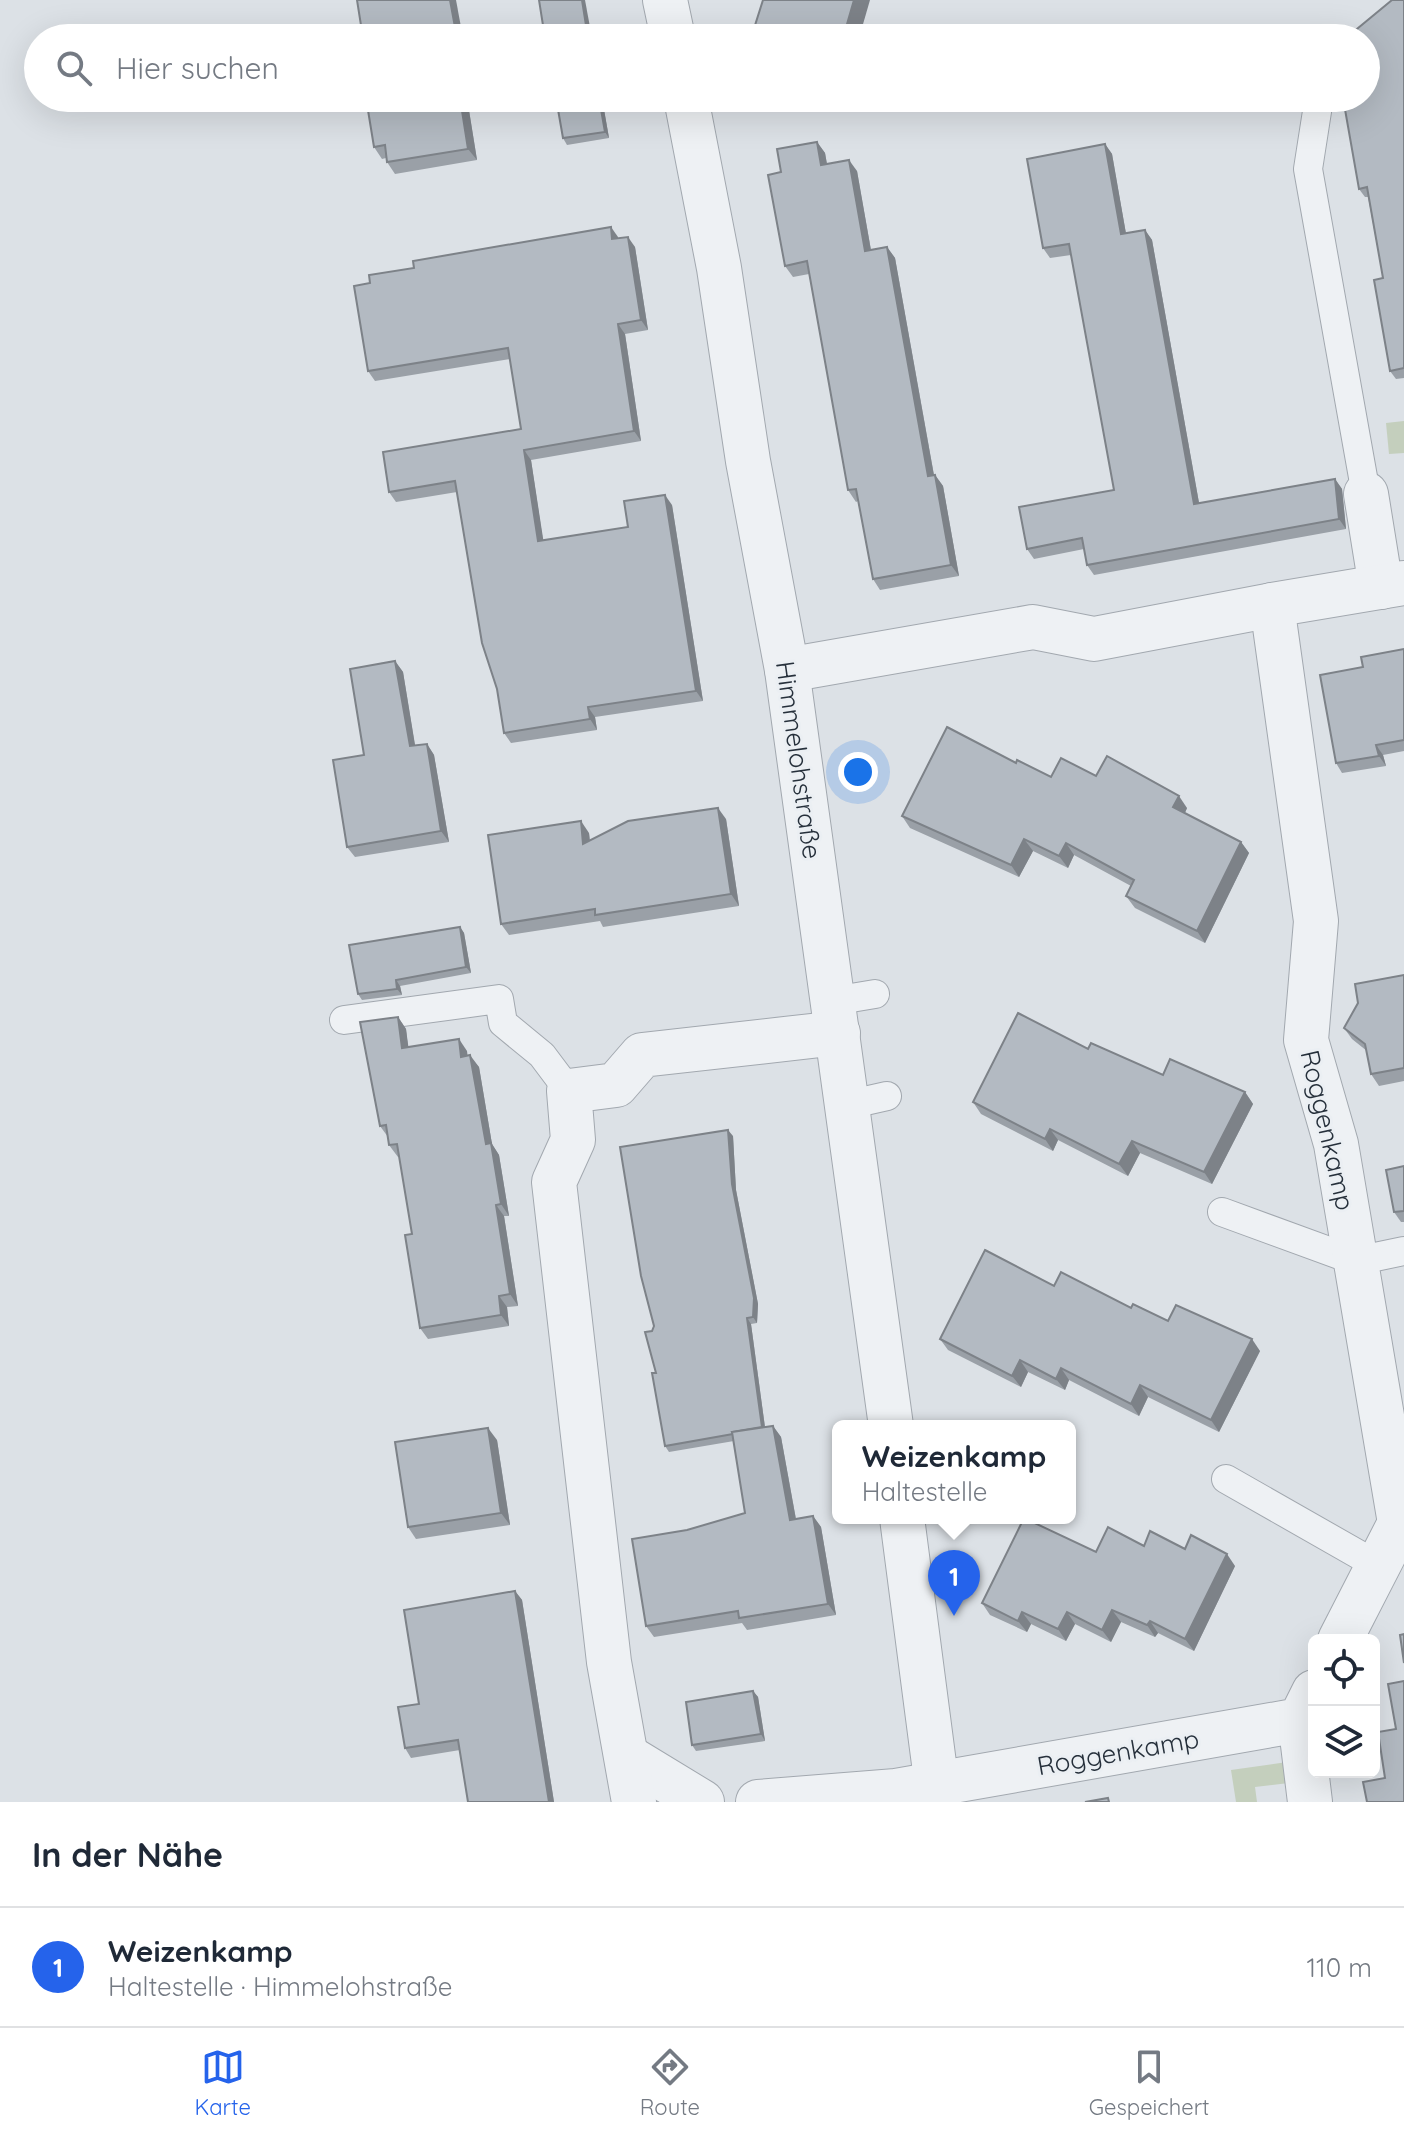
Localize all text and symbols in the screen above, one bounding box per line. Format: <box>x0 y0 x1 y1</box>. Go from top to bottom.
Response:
search box <box>24 24 1380 112</box>
icon: search <box>52 46 96 90</box>
text: Hier suchen <box>116 49 279 87</box>
street label: Himmelohstraße <box>769 659 829 861</box>
your location <box>838 752 878 792</box>
street label: Roggenkamp <box>1294 1047 1362 1213</box>
popup <box>832 1420 1076 1524</box>
text: Weizenkamp <box>862 1437 1046 1475</box>
text: Haltestelle <box>862 1475 987 1508</box>
pin: 1 <box>928 1550 980 1616</box>
map controls <box>1308 1634 1380 1778</box>
button: locate <box>1308 1634 1380 1706</box>
button: layers <box>1308 1706 1380 1778</box>
street label: Roggenkamp <box>1035 1722 1201 1782</box>
text: In der Nähe <box>32 1833 223 1876</box>
text: Weizenkamp <box>108 1932 293 1970</box>
text: 1 <box>53 1951 63 1984</box>
text: 110 m <box>1306 1951 1372 1984</box>
text: Haltestelle · Himmelohstraße <box>108 1970 452 2003</box>
tab: Karte <box>194 2045 251 2121</box>
tab: Route <box>640 2045 700 2121</box>
tab: Gespeichert <box>1089 2045 1210 2121</box>

